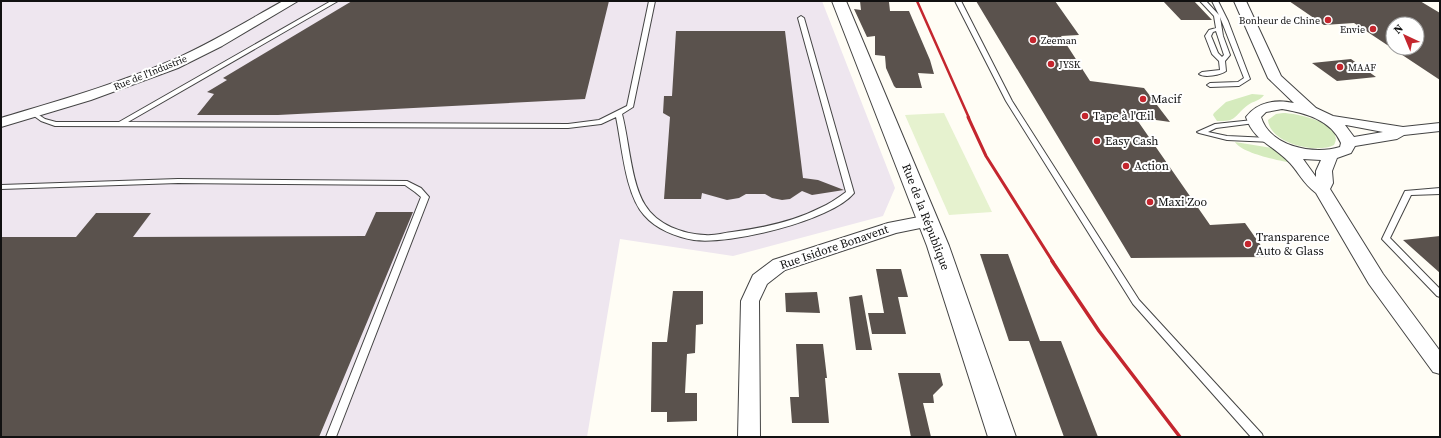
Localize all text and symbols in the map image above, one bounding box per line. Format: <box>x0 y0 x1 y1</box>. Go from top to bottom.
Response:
place label: Bonheur de Chine <box>1239 14 1320 27</box>
marker: Bonheur de Chine <box>1323 15 1333 25</box>
north arrow <box>1385 16 1425 56</box>
text: N <box>1390 21 1406 37</box>
place label: Envie <box>1340 23 1365 36</box>
marker: Envie <box>1368 24 1378 34</box>
place label: Zeeman <box>1041 34 1077 47</box>
marker: Zeeman <box>1028 35 1038 45</box>
street label: Rue de l'Industrie <box>111 52 189 93</box>
place label: JYSK <box>1058 58 1081 71</box>
marker: JYSK <box>1046 59 1056 69</box>
place label: MAAF <box>1348 61 1376 74</box>
marker: MAAF <box>1335 62 1345 72</box>
place label: Macif <box>1151 91 1183 107</box>
marker: Macif <box>1138 94 1148 104</box>
place label: Tape à l'Œil <box>1093 108 1154 124</box>
marker: Tape à l'Œil <box>1080 111 1090 121</box>
place label: Easy Cash <box>1105 133 1158 149</box>
marker: Easy Cash <box>1092 136 1102 146</box>
place label: Action <box>1134 158 1169 174</box>
street label: Rue de la République <box>898 161 954 273</box>
marker: Action <box>1121 161 1131 171</box>
place label: Maxi Zoo <box>1158 194 1208 210</box>
marker: Maxi Zoo <box>1145 197 1155 207</box>
street label: Rue Isidore Bonavent <box>777 221 891 273</box>
place label: Transparence Auto & Glass <box>1256 229 1330 259</box>
marker: Transparence Auto & Glass <box>1243 239 1253 249</box>

